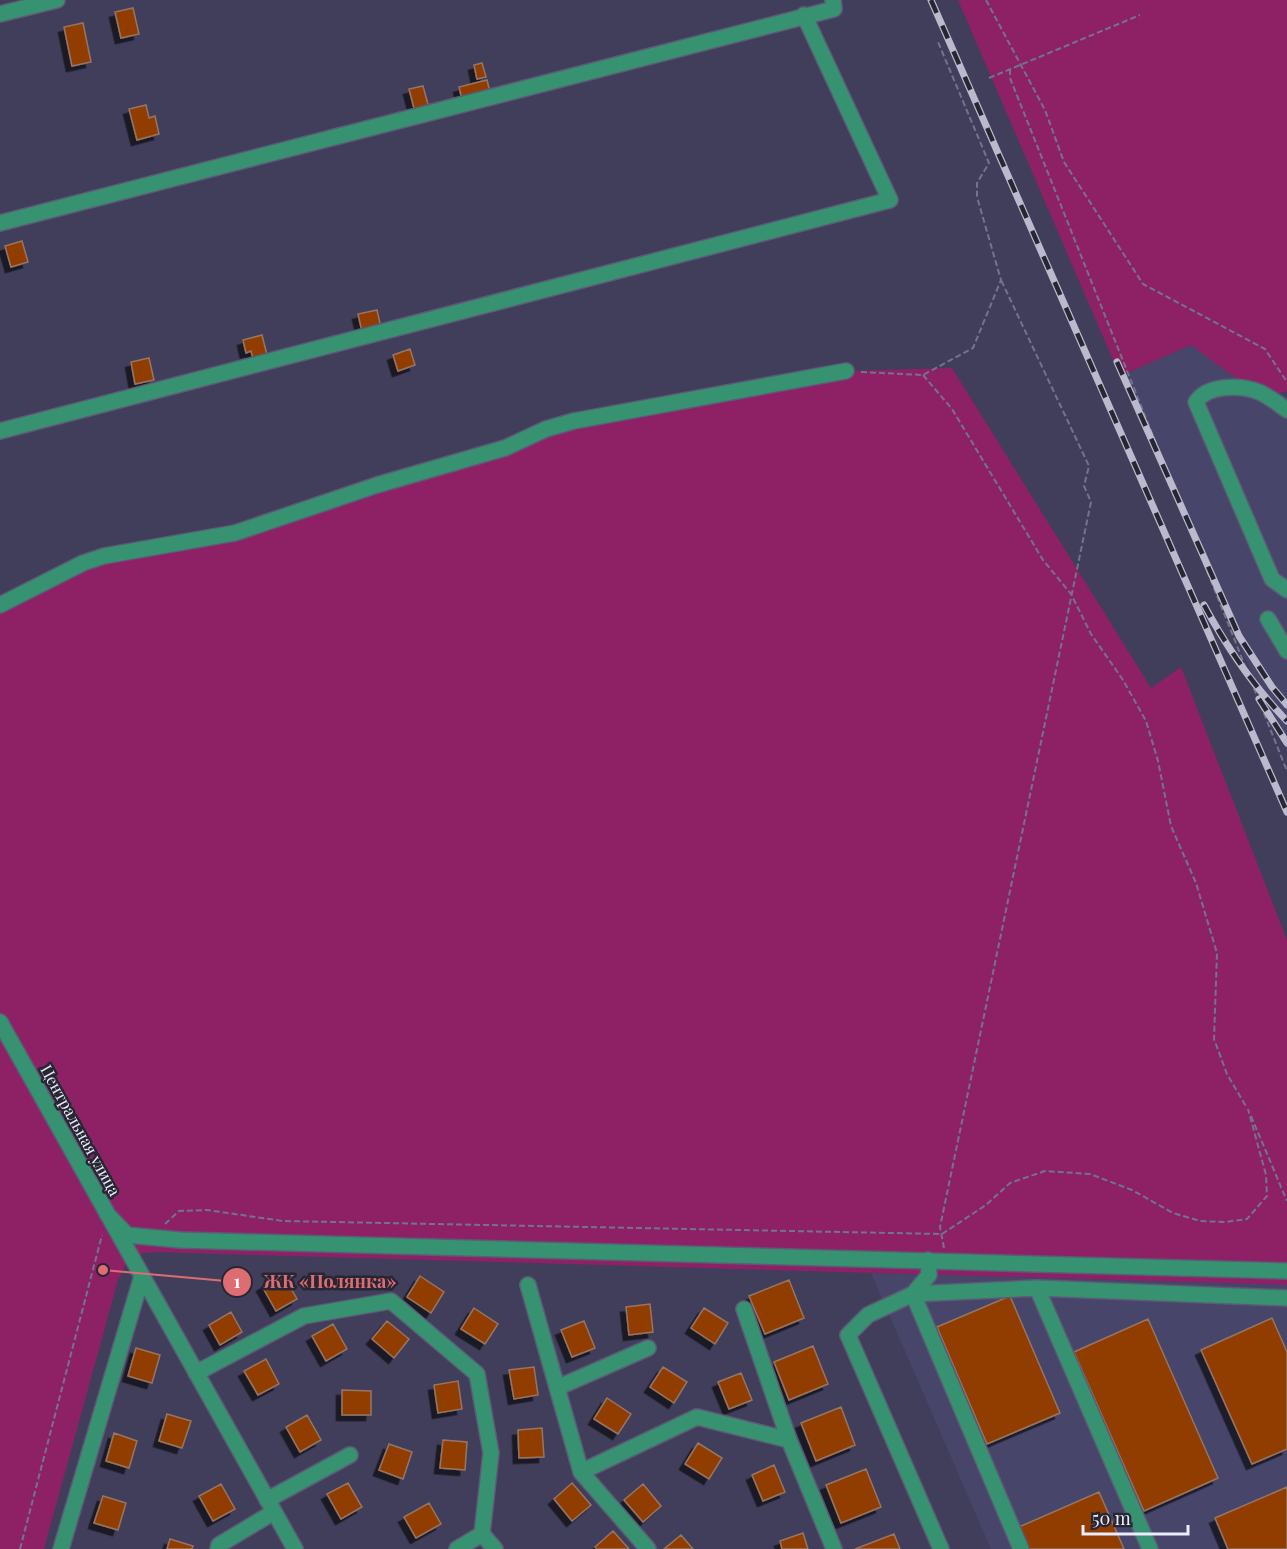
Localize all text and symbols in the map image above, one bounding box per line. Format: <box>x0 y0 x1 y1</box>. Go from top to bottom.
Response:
street label: Центральная улица <box>36 1061 126 1199</box>
callout: ЖК «Полянка» <box>222 1264 409 1300</box>
text: 1 <box>234 1269 241 1293</box>
text: ЖК «Полянка» <box>262 1269 397 1293</box>
scale bar <box>1083 1498 1188 1536</box>
text: 50 m <box>1092 1506 1131 1530</box>

